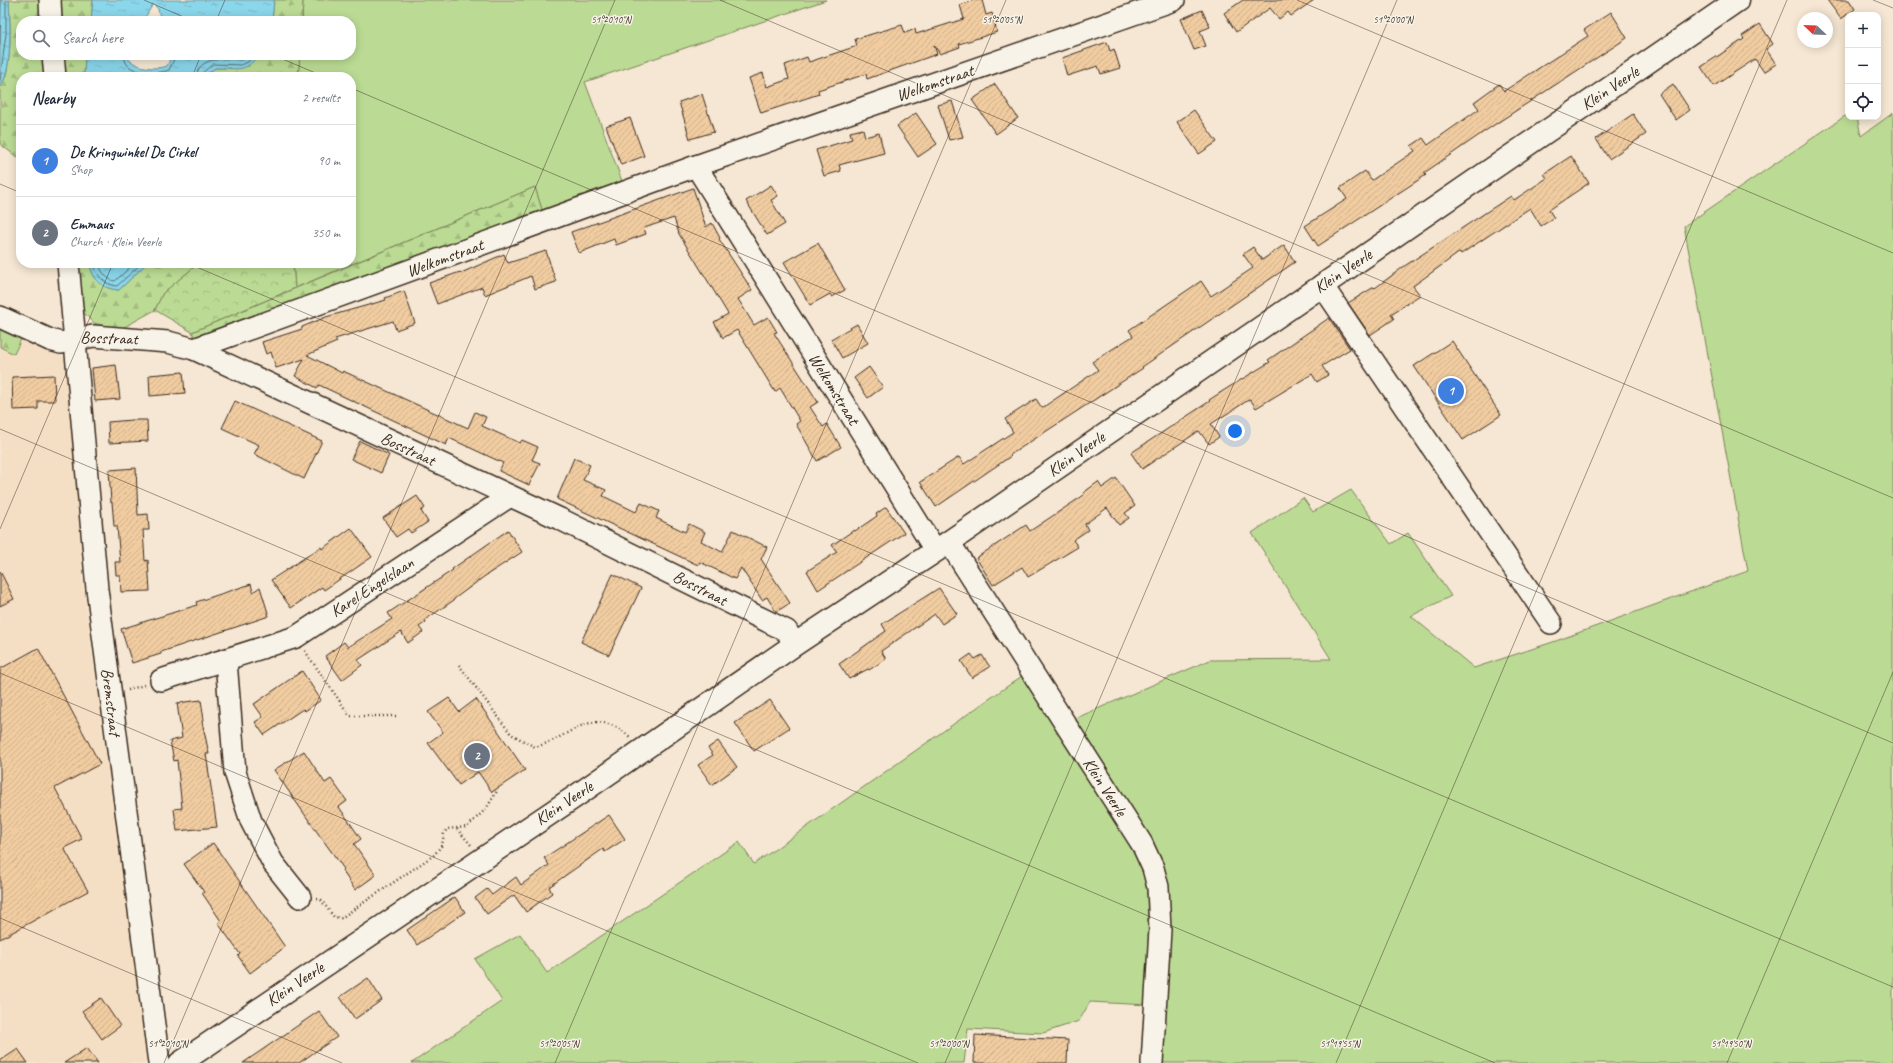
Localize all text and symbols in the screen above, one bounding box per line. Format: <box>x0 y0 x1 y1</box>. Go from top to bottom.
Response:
north arrow <box>1797 12 1833 48</box>
map controls <box>1845 12 1881 120</box>
button: + <box>1845 12 1881 48</box>
text: 51°20'10"N <box>591 13 633 26</box>
text: 51°20'05"N <box>982 13 1024 26</box>
text: 51°20'00"N <box>1373 13 1415 26</box>
search box <box>16 16 356 60</box>
icon: search <box>30 27 52 49</box>
text: Search here <box>62 29 123 48</box>
button: − <box>1845 48 1881 84</box>
street label: Welkomstraat <box>894 59 979 106</box>
street label: Klein Veerle <box>1577 60 1644 115</box>
button: locate <box>1845 84 1881 120</box>
text: Nearby <box>32 88 75 109</box>
text: 2 results <box>302 90 340 106</box>
text: De Kringwinkel De Cirkel <box>70 143 197 162</box>
text: 1 <box>42 153 48 169</box>
text: 90 m <box>318 153 340 169</box>
text: Shop <box>70 162 92 178</box>
text: Emmaus <box>70 215 113 234</box>
text: 2 <box>42 225 48 241</box>
text: 350 m <box>312 225 340 241</box>
text: Church · Klein Veerle <box>70 234 161 250</box>
street label: Welkomstraat <box>404 234 489 282</box>
street label: Klein Veerle <box>1310 243 1377 298</box>
street label: Bosstraat <box>80 327 141 350</box>
street label: Welkomstraat <box>804 349 865 431</box>
pin: 1 <box>1438 376 1464 406</box>
your location <box>1225 421 1245 441</box>
street label: Klein Veerle <box>1043 426 1110 481</box>
street label: Bosstraat <box>377 427 441 472</box>
street label: Karel Engelslaan <box>326 552 418 622</box>
street label: Bosstraat <box>670 566 733 612</box>
street label: Bremstraat <box>96 667 126 739</box>
pin: 2 <box>464 741 490 771</box>
street label: Klein Veerle <box>1078 754 1132 821</box>
street label: Klein Veerle <box>531 775 598 830</box>
street label: Klein Veerle <box>262 956 329 1011</box>
text: 51°20'10"N <box>148 1037 190 1050</box>
text: 51°20'05"N <box>539 1037 581 1050</box>
text: 51°20'00"N <box>929 1037 971 1050</box>
text: 51°19'55"N <box>1320 1037 1362 1050</box>
text: 51°19'50"N <box>1711 1037 1753 1050</box>

